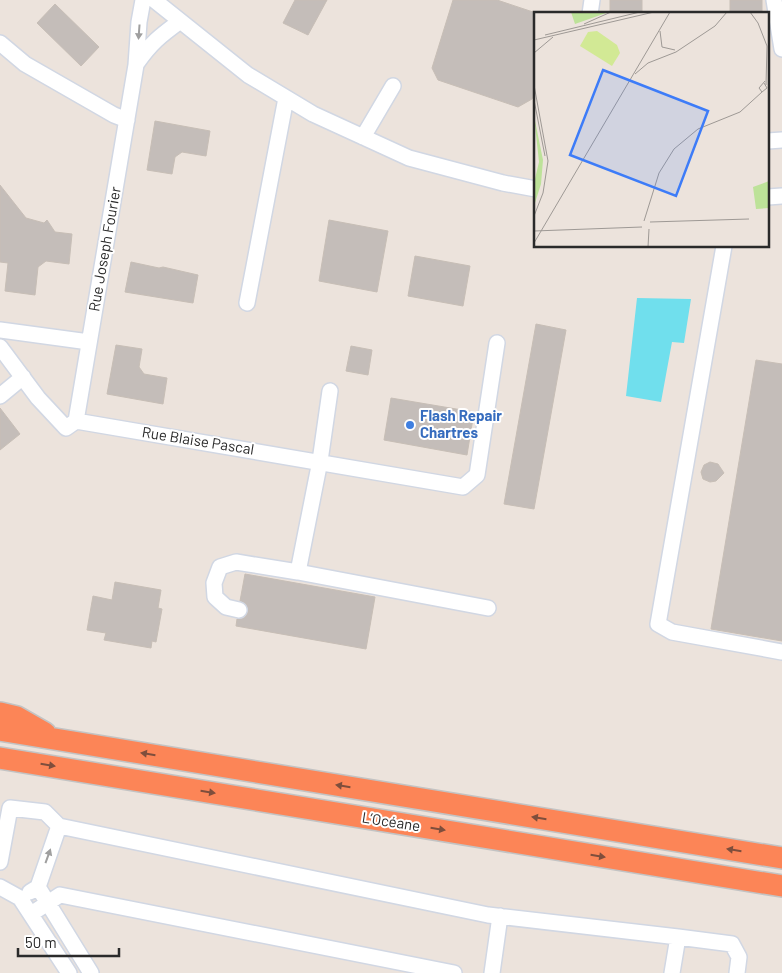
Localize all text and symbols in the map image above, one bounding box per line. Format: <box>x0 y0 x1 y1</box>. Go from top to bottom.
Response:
inset map <box>534 12 770 248</box>
one-way arrow <box>134 25 142 41</box>
street label: Rue Joseph Fourier <box>84 184 124 313</box>
place label: Flash Repair Chartres <box>420 406 502 441</box>
marker: Flash Repair Chartres <box>404 419 416 431</box>
street label: Rue Blaise Pascal <box>141 422 256 458</box>
one-way arrow <box>140 750 156 758</box>
one-way arrow <box>40 762 56 770</box>
one-way arrow <box>335 781 351 789</box>
one-way arrow <box>201 788 217 796</box>
street label: L’Océane <box>361 808 422 835</box>
one-way arrow <box>531 813 547 821</box>
one-way arrow <box>430 826 446 834</box>
one-way arrow <box>726 845 742 853</box>
one-way arrow <box>44 848 52 863</box>
one-way arrow <box>591 852 607 860</box>
scale bar <box>18 926 119 958</box>
text: 50 m <box>25 933 57 951</box>

